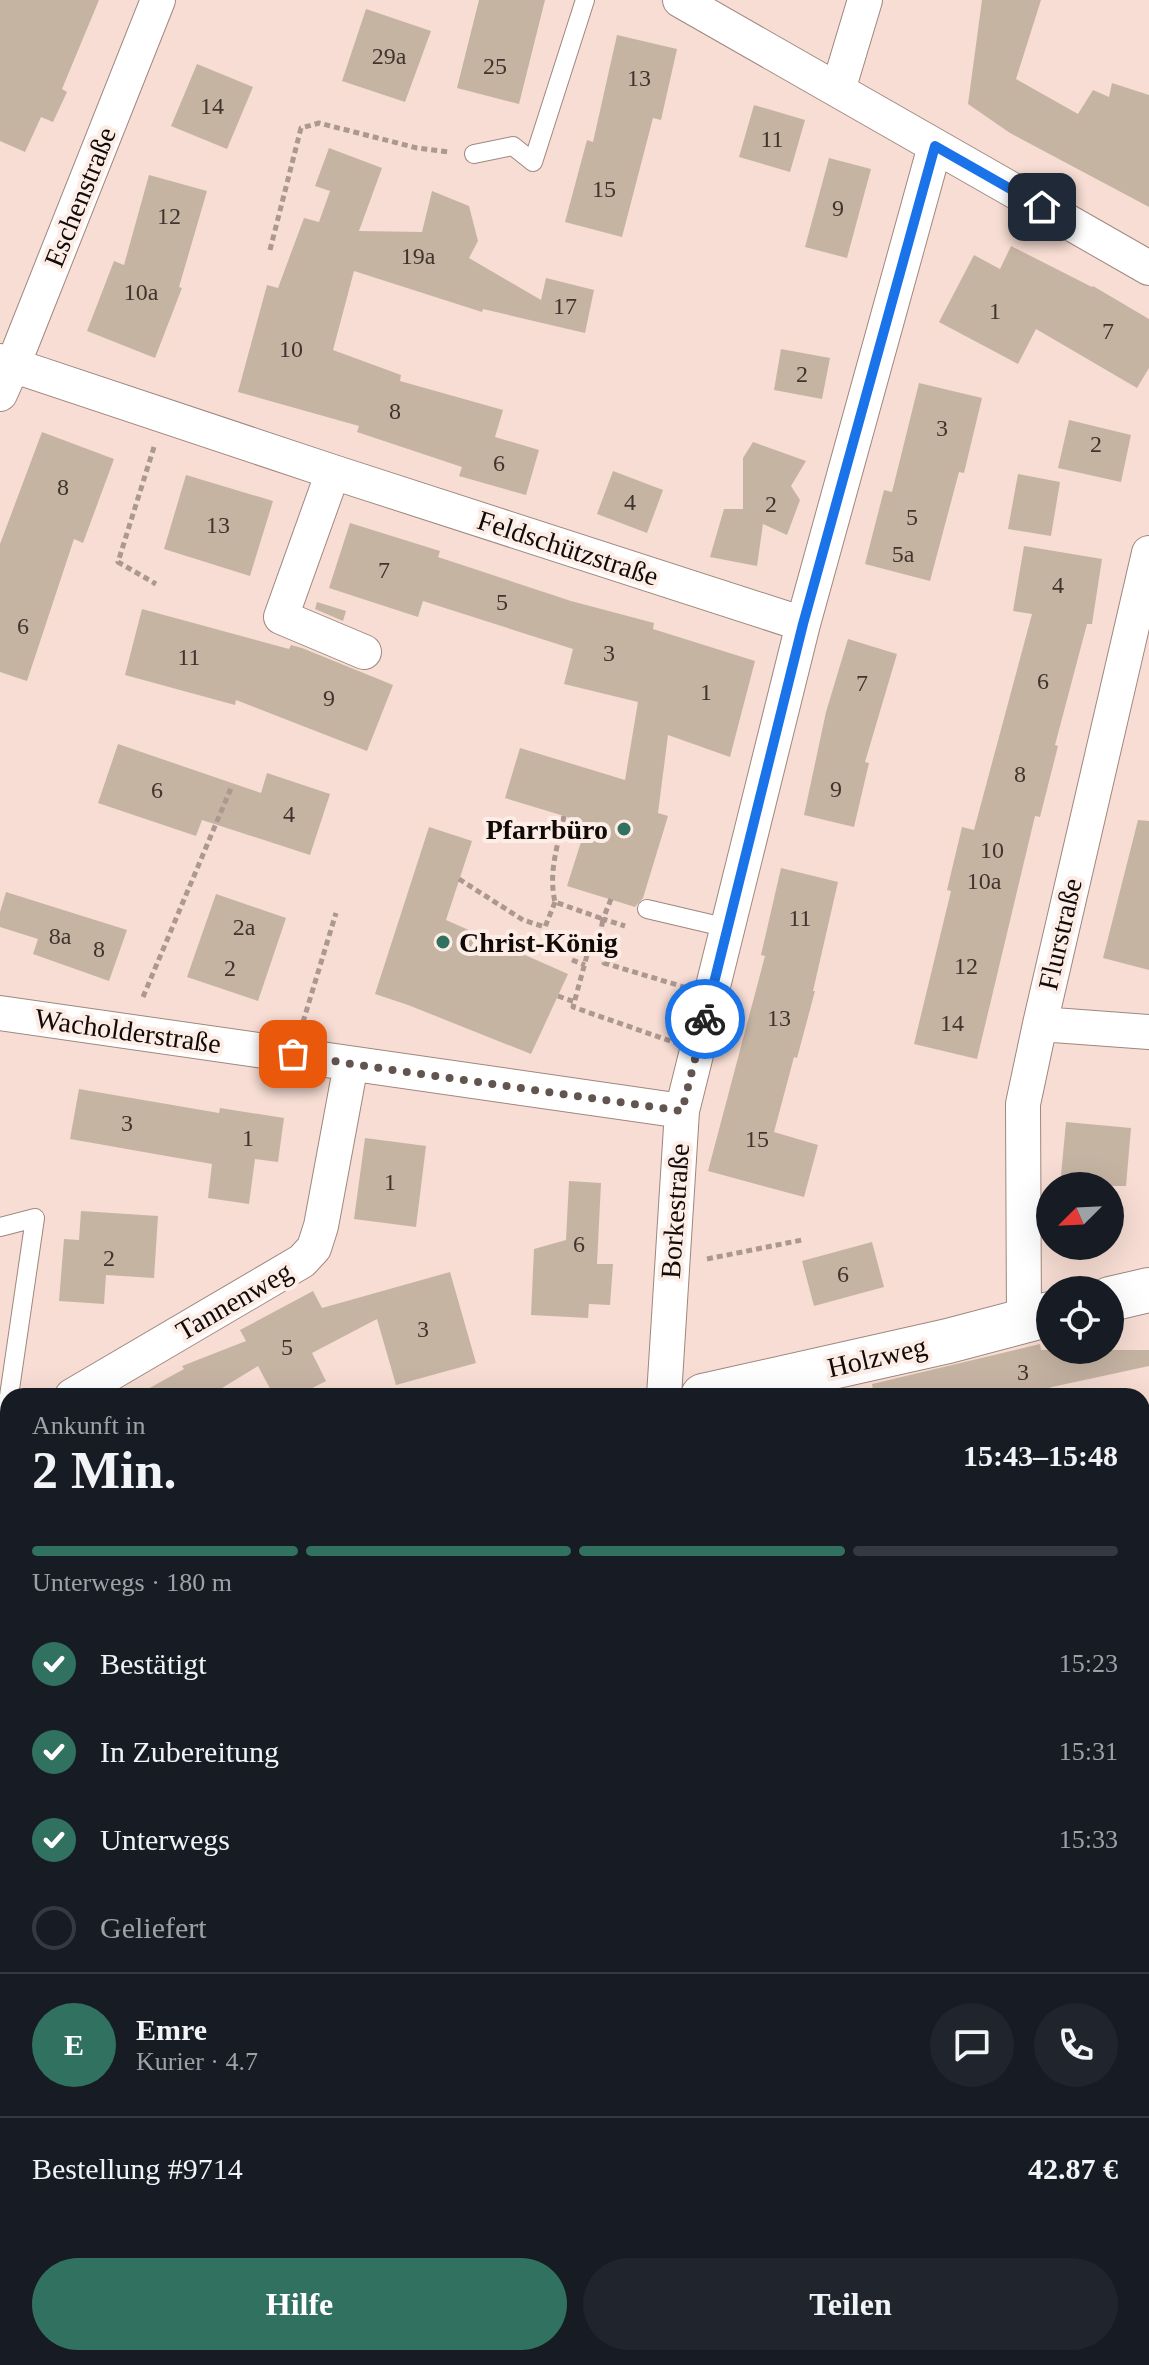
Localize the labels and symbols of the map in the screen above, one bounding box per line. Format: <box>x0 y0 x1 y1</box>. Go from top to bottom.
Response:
house number: 29a <box>372 43 407 69</box>
house number: 25 <box>483 53 507 79</box>
house number: 13 <box>627 65 651 91</box>
house number: 14 <box>200 93 224 119</box>
street label: Eschenstraße <box>38 123 122 271</box>
house number: 11 <box>760 126 784 152</box>
pin <box>1008 173 1076 241</box>
house number: 15 <box>592 176 616 202</box>
house number: 9 <box>832 195 844 221</box>
house number: 12 <box>157 203 181 229</box>
house number: 19a <box>401 243 436 269</box>
house number: 10a <box>124 279 159 305</box>
house number: 17 <box>553 293 577 319</box>
house number: 1 <box>989 298 1001 324</box>
house number: 7 <box>1102 318 1114 344</box>
house number: 10 <box>279 336 303 362</box>
house number: 2 <box>796 361 808 387</box>
house number: 8 <box>389 398 401 424</box>
house number: 3 <box>936 415 948 441</box>
house number: 2 <box>1090 431 1102 457</box>
house number: 6 <box>493 450 505 476</box>
house number: 8 <box>57 474 69 500</box>
house number: 4 <box>624 489 636 515</box>
house number: 2 <box>765 491 777 517</box>
street label: Feldschützstraße <box>474 504 662 592</box>
house number: 5 <box>906 504 918 530</box>
house number: 13 <box>206 512 230 538</box>
house number: 5a <box>892 541 915 567</box>
house number: 7 <box>378 557 390 583</box>
house number: 4 <box>1052 572 1064 598</box>
house number: 5 <box>496 589 508 615</box>
house number: 6 <box>17 613 29 639</box>
house number: 3 <box>603 640 615 666</box>
house number: 11 <box>177 644 201 670</box>
house number: 6 <box>1037 668 1049 694</box>
house number: 7 <box>856 670 868 696</box>
house number: 1 <box>700 679 712 705</box>
house number: 9 <box>323 685 335 711</box>
house number: 8 <box>1014 761 1026 787</box>
house number: 9 <box>830 776 842 802</box>
house number: 6 <box>151 777 163 803</box>
house number: 4 <box>283 801 295 827</box>
place label: Pfarrbüro <box>486 814 608 845</box>
marker: Pfarrbüro <box>615 820 633 838</box>
house number: 10 <box>980 837 1004 863</box>
house number: 10a <box>967 868 1002 894</box>
street label: Flurstraße <box>1032 875 1088 993</box>
house number: 11 <box>788 905 812 931</box>
house number: 2a <box>233 914 256 940</box>
house number: 8a <box>49 923 72 949</box>
place label: Christ-König <box>459 927 618 958</box>
marker: Christ-König <box>434 933 452 951</box>
house number: 8 <box>93 936 105 962</box>
house number: 12 <box>954 953 978 979</box>
house number: 2 <box>224 955 236 981</box>
courier <box>665 979 745 1059</box>
street label: Wacholderstraße <box>33 1003 223 1059</box>
house number: 13 <box>767 1005 791 1031</box>
house number: 14 <box>940 1010 964 1036</box>
pin <box>259 1020 327 1088</box>
house number: 3 <box>121 1110 133 1136</box>
house number: 1 <box>242 1125 254 1151</box>
house number: 15 <box>745 1126 769 1152</box>
street label: Borkestraße <box>655 1142 695 1280</box>
house number: 1 <box>384 1169 396 1195</box>
north arrow <box>1036 1172 1124 1260</box>
house number: 6 <box>573 1231 585 1257</box>
house number: 2 <box>103 1245 115 1271</box>
street label: Tannenweg <box>171 1255 297 1347</box>
house number: 6 <box>837 1261 849 1287</box>
house number: 3 <box>417 1316 429 1342</box>
street label: Holzweg <box>824 1331 930 1383</box>
house number: 5 <box>281 1334 293 1360</box>
house number: 3 <box>1017 1359 1029 1385</box>

